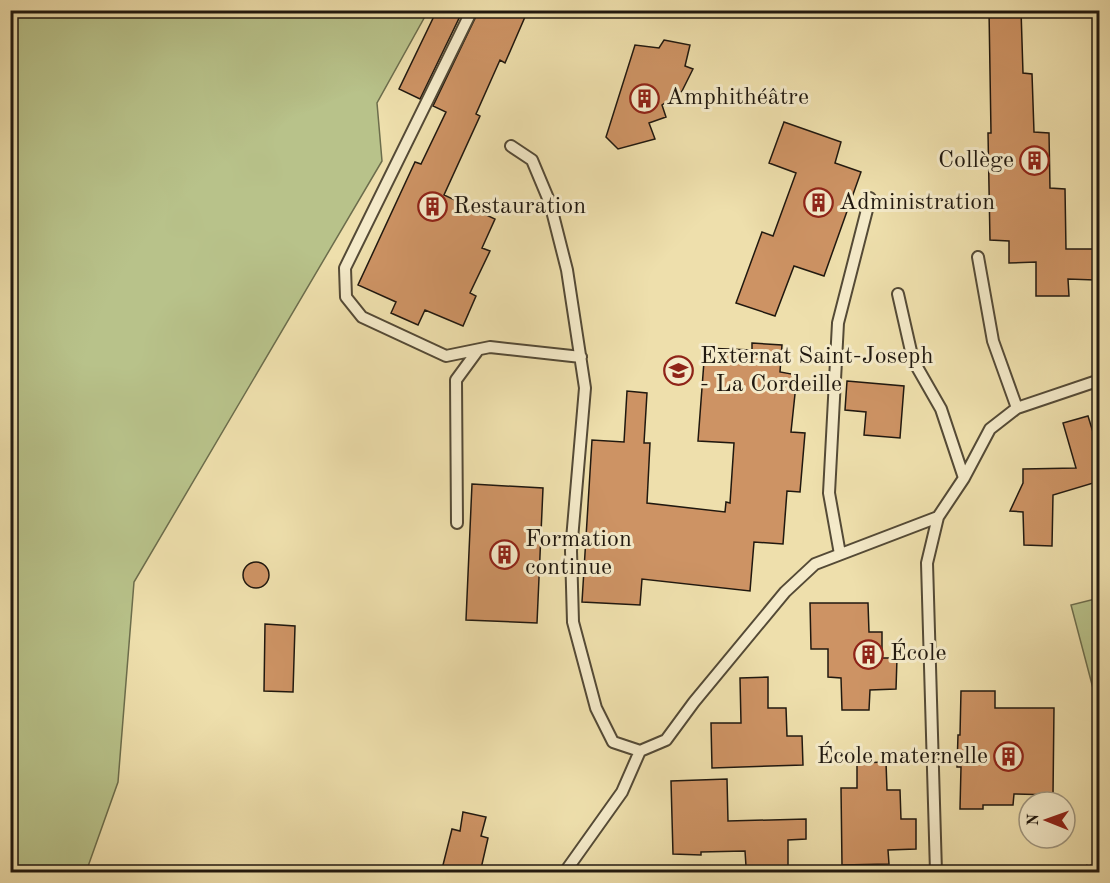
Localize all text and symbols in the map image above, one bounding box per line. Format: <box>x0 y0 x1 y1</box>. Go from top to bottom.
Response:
building icon: Amphithéâtre <box>629 82 661 114</box>
place label: Amphithéâtre <box>666 86 809 110</box>
building icon: Collège <box>1019 145 1051 177</box>
place label: Collège <box>938 149 1014 173</box>
building icon: Administration <box>802 187 834 219</box>
building icon: Restauration <box>416 191 448 223</box>
place label: Administration <box>839 191 995 215</box>
place label: Restauration <box>453 195 586 219</box>
place label: Externat Saint-Joseph - La Cordeille <box>700 345 934 397</box>
school or university icon: Externat Saint-Joseph - La Cordeille <box>663 355 695 387</box>
place label: Formation continue <box>525 528 632 580</box>
building icon: Formation continue <box>488 538 520 570</box>
building icon: École <box>853 638 885 670</box>
place label: École <box>890 638 946 666</box>
place label: École maternelle <box>817 741 988 769</box>
building icon: École maternelle <box>993 741 1025 773</box>
north arrow <box>1017 790 1077 850</box>
text: N <box>1026 813 1042 826</box>

